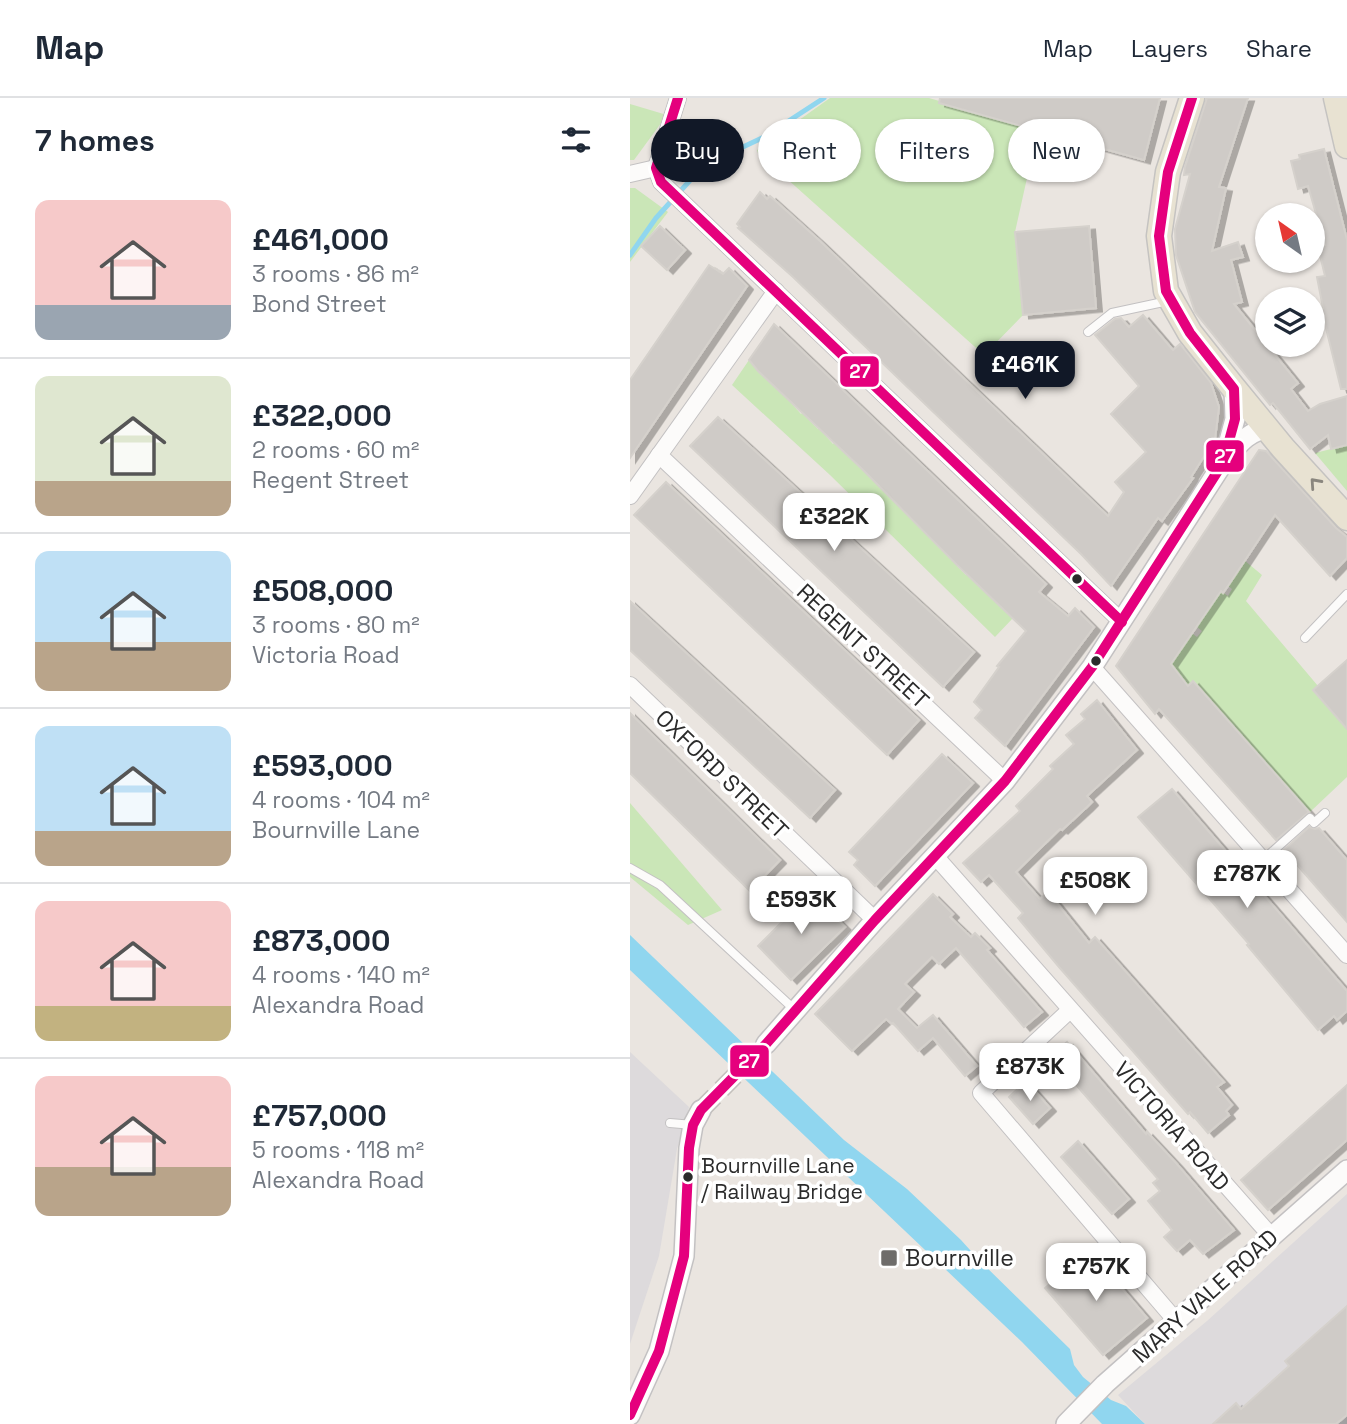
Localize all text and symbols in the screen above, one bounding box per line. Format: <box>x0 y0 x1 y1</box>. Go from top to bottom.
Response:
text: Map <box>35 27 104 69</box>
text: Map <box>1043 33 1093 64</box>
text: Layers <box>1131 33 1208 64</box>
text: Share <box>1246 33 1312 64</box>
chip: Buy <box>651 119 744 182</box>
chip: Rent <box>758 119 861 182</box>
chip: Filters <box>875 119 994 182</box>
chip: New <box>1008 119 1105 182</box>
text: 7 homes <box>35 121 155 160</box>
icon: filters <box>557 121 595 159</box>
north arrow <box>1255 203 1325 273</box>
map controls <box>1255 203 1325 357</box>
text: £461,000 <box>252 220 389 259</box>
icon: home <box>91 228 175 312</box>
text: 3 rooms · 86 m² <box>252 259 419 289</box>
button: layers <box>1255 287 1325 357</box>
text: Bond Street <box>252 289 387 319</box>
pin: £461K <box>976 342 1074 401</box>
text: £461K <box>991 349 1059 379</box>
line badge: 27 <box>839 355 880 388</box>
text: 27 <box>849 359 871 384</box>
text: £322,000 <box>252 396 392 435</box>
icon: home <box>91 404 175 488</box>
text: 2 rooms · 60 m² <box>252 435 419 465</box>
line badge: 27 <box>1205 439 1245 473</box>
text: 27 <box>1214 444 1236 469</box>
text: Regent Street <box>252 465 409 495</box>
one-way arrow <box>1311 478 1323 491</box>
pin: £322K <box>785 494 883 553</box>
text: £322K <box>799 501 869 531</box>
text: £508,000 <box>252 571 393 610</box>
unlabelled marker <box>1070 572 1084 586</box>
street label: REGENT STREET <box>790 577 936 715</box>
icon: home <box>91 579 175 663</box>
text: 3 rooms · 80 m² <box>252 610 420 640</box>
text: Victoria Road <box>252 640 399 670</box>
unlabelled marker <box>1089 654 1103 668</box>
street label: OXFORD STREET <box>649 703 795 845</box>
text: £593,000 <box>252 746 393 785</box>
icon: home <box>91 754 175 838</box>
text: 4 rooms · 104 m² <box>252 785 430 815</box>
text: Bournville Lane <box>252 815 420 845</box>
pin: £787K <box>1198 850 1296 910</box>
pin: £508K <box>1046 858 1144 917</box>
text: £787K <box>1213 858 1281 888</box>
text: £508K <box>1059 865 1131 895</box>
pin: £593K <box>752 876 850 936</box>
text: £593K <box>765 884 837 914</box>
text: £873,000 <box>252 921 390 960</box>
icon: home <box>91 929 175 1013</box>
text: 4 rooms · 140 m² <box>252 960 430 990</box>
text: Alexandra Road <box>252 990 424 1020</box>
line badge: 27 <box>729 1044 770 1078</box>
pin: £873K <box>981 1044 1079 1103</box>
text: 27 <box>738 1049 760 1074</box>
text: £873K <box>995 1051 1065 1081</box>
street label: VICTORIA ROAD <box>1108 1055 1236 1197</box>
text: £757,000 <box>252 1096 387 1135</box>
icon: home <box>91 1104 175 1188</box>
text: 5 rooms · 118 m² <box>252 1135 424 1165</box>
place label: Bournville Lane / Railway Bridge <box>701 1152 863 1205</box>
text: Alexandra Road <box>252 1165 424 1195</box>
marker: Bournville Lane / Railway Bridge <box>681 1170 695 1184</box>
street label: MARY VALE ROAD <box>1126 1223 1284 1369</box>
place label: Bournville <box>905 1243 1014 1273</box>
pin: £757K <box>1047 1244 1145 1303</box>
marker: Bournville <box>879 1248 899 1268</box>
text: £757K <box>1062 1251 1130 1281</box>

